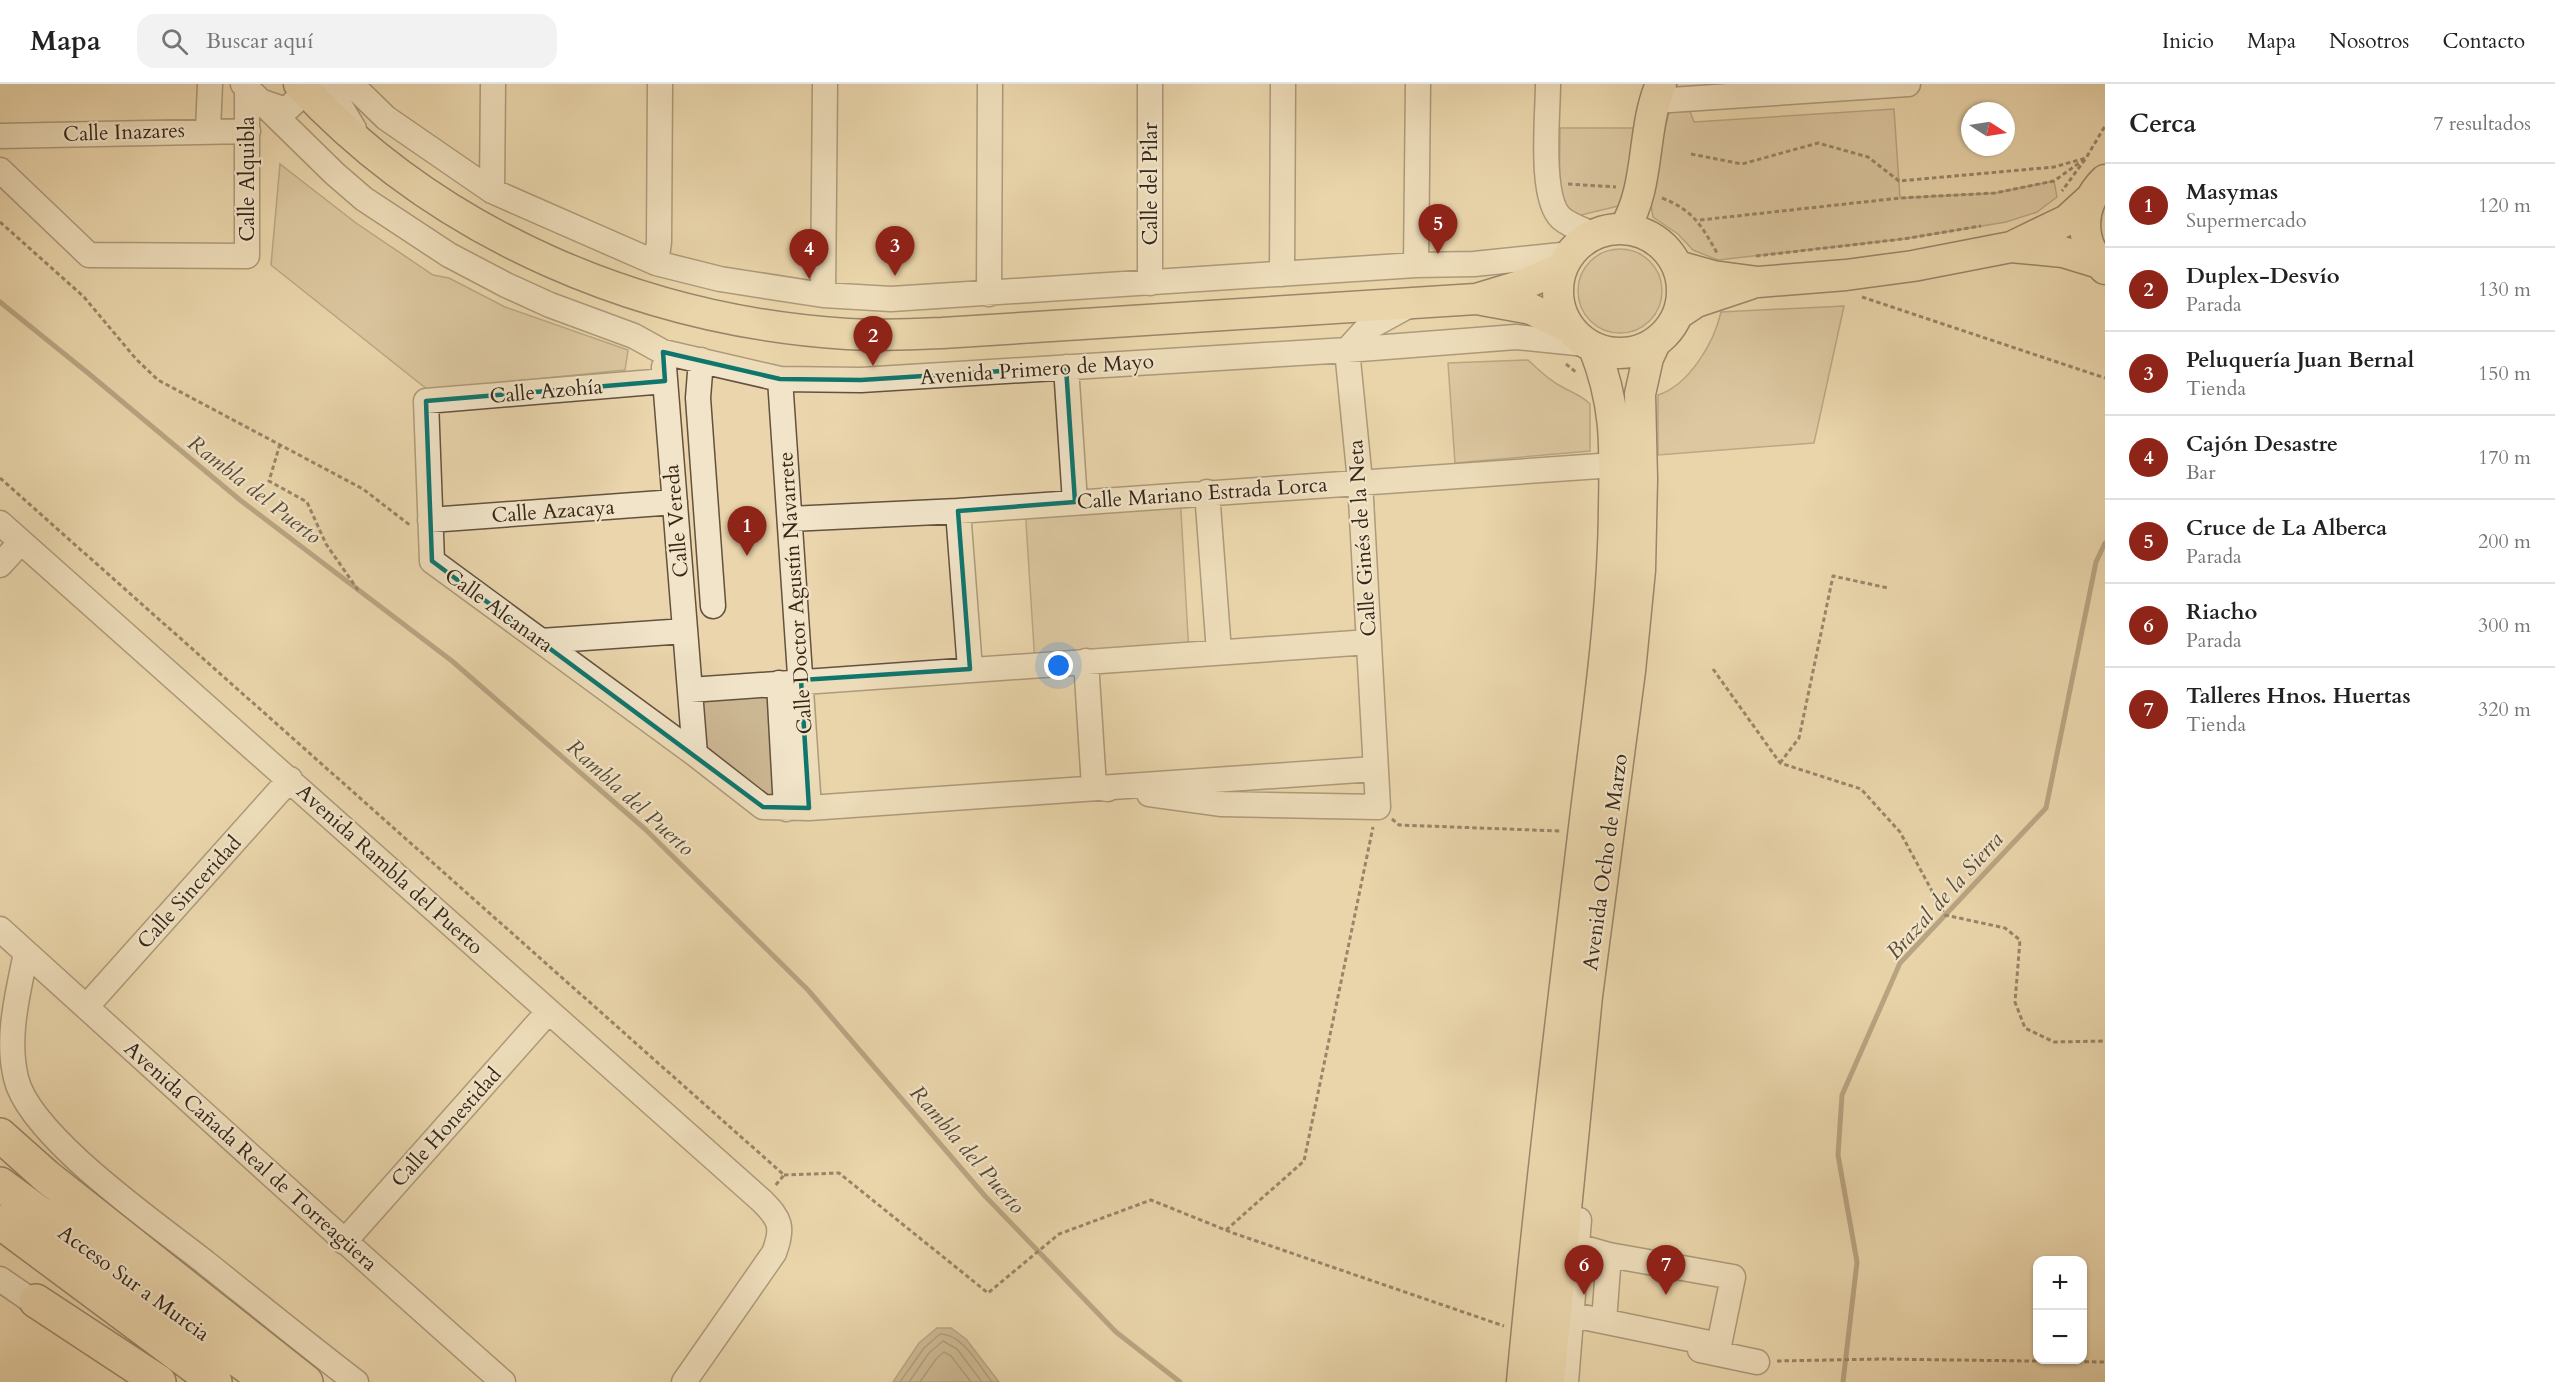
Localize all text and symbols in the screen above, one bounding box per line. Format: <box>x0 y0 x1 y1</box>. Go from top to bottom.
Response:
search box <box>137 14 557 68</box>
text: Mapa <box>30 22 101 60</box>
icon: search <box>158 25 191 58</box>
text: Buscar aquí <box>206 26 313 56</box>
text: Inicio <box>2162 27 2214 56</box>
text: Mapa <box>2247 27 2296 56</box>
text: Nosotros <box>2329 27 2409 56</box>
text: Contacto <box>2442 27 2525 56</box>
north arrow <box>1961 102 2015 156</box>
text: Cerca <box>2129 106 2196 141</box>
text: 7 resultados <box>2433 110 2531 137</box>
street label: Calle Inazares <box>63 116 185 149</box>
street label: Calle Alquibla <box>233 116 262 242</box>
street label: Calle del Pilar <box>1136 122 1165 246</box>
text: Masymas <box>2186 177 2278 207</box>
text: 1 <box>2143 192 2154 219</box>
text: 120 m <box>2478 192 2531 219</box>
pin: 5 <box>1418 204 1458 254</box>
text: Supermercado <box>2186 207 2307 234</box>
pin: 3 <box>876 226 914 276</box>
pin: 4 <box>790 230 828 279</box>
text: Duplex-Desvío <box>2186 261 2340 291</box>
text: 2 <box>2143 276 2154 303</box>
text: 130 m <box>2478 276 2531 303</box>
text: Parada <box>2186 291 2242 318</box>
pin: 2 <box>854 316 892 366</box>
text: Peluquería Juan Bernal <box>2186 345 2414 375</box>
street label: Avenida Primero de Mayo <box>919 347 1155 392</box>
text: 3 <box>2143 360 2154 387</box>
text: 150 m <box>2478 360 2531 387</box>
street label: Calle Azohía <box>488 372 604 411</box>
text: Tienda <box>2186 375 2246 402</box>
water label: Rambla del Puerto <box>181 428 327 551</box>
text: Cajón Desastre <box>2186 429 2338 459</box>
street label: Calle Ginés de la Neta <box>1341 439 1384 637</box>
text: 4 <box>2143 444 2154 471</box>
text: 170 m <box>2478 444 2531 471</box>
street label: Calle Doctor Agustín Navarrete <box>771 451 820 735</box>
text: Bar <box>2186 459 2216 486</box>
street label: Calle Vereda <box>657 463 696 579</box>
street label: Calle Mariano Estrada Lorca <box>1076 470 1328 517</box>
street label: Calle Azacaya <box>491 493 616 530</box>
pin: 1 <box>728 506 766 556</box>
text: Cruce de La Alberca <box>2186 513 2387 543</box>
text: 5 <box>2143 528 2154 555</box>
text: 200 m <box>2478 528 2531 555</box>
text: Parada <box>2186 543 2242 570</box>
street label: Calle Alcanara <box>439 561 559 660</box>
text: Riacho <box>2186 597 2257 627</box>
text: 6 <box>2143 612 2154 639</box>
text: 300 m <box>2478 612 2531 639</box>
text: Parada <box>2186 627 2242 654</box>
your location <box>1044 651 1073 680</box>
text: Talleres Hnos. Huertas <box>2186 681 2411 711</box>
text: 7 <box>2143 696 2154 723</box>
text: 320 m <box>2478 696 2531 723</box>
text: Tienda <box>2186 711 2246 738</box>
water label: Rambla del Puerto <box>560 732 701 863</box>
street label: Avenida Ocho de Marzo <box>1576 752 1635 972</box>
street label: Avenida Rambla del Puerto <box>290 778 489 961</box>
water label: Brazal de la Sierra <box>1879 825 2010 966</box>
street label: Calle Sinceridad <box>131 829 248 955</box>
street label: Avenida Cañada Real de Torreagüera <box>118 1035 384 1278</box>
street label: Calle Honestidad <box>385 1061 508 1194</box>
water label: Rambla del Puerto <box>903 1079 1032 1221</box>
street label: Acceso Sur a Murcia <box>52 1218 216 1348</box>
pin: 6 <box>1564 1246 1604 1295</box>
pin: 7 <box>1646 1246 1686 1295</box>
map controls <box>2033 1256 2087 1364</box>
button: + <box>2033 1256 2087 1310</box>
button: − <box>2033 1310 2087 1364</box>

